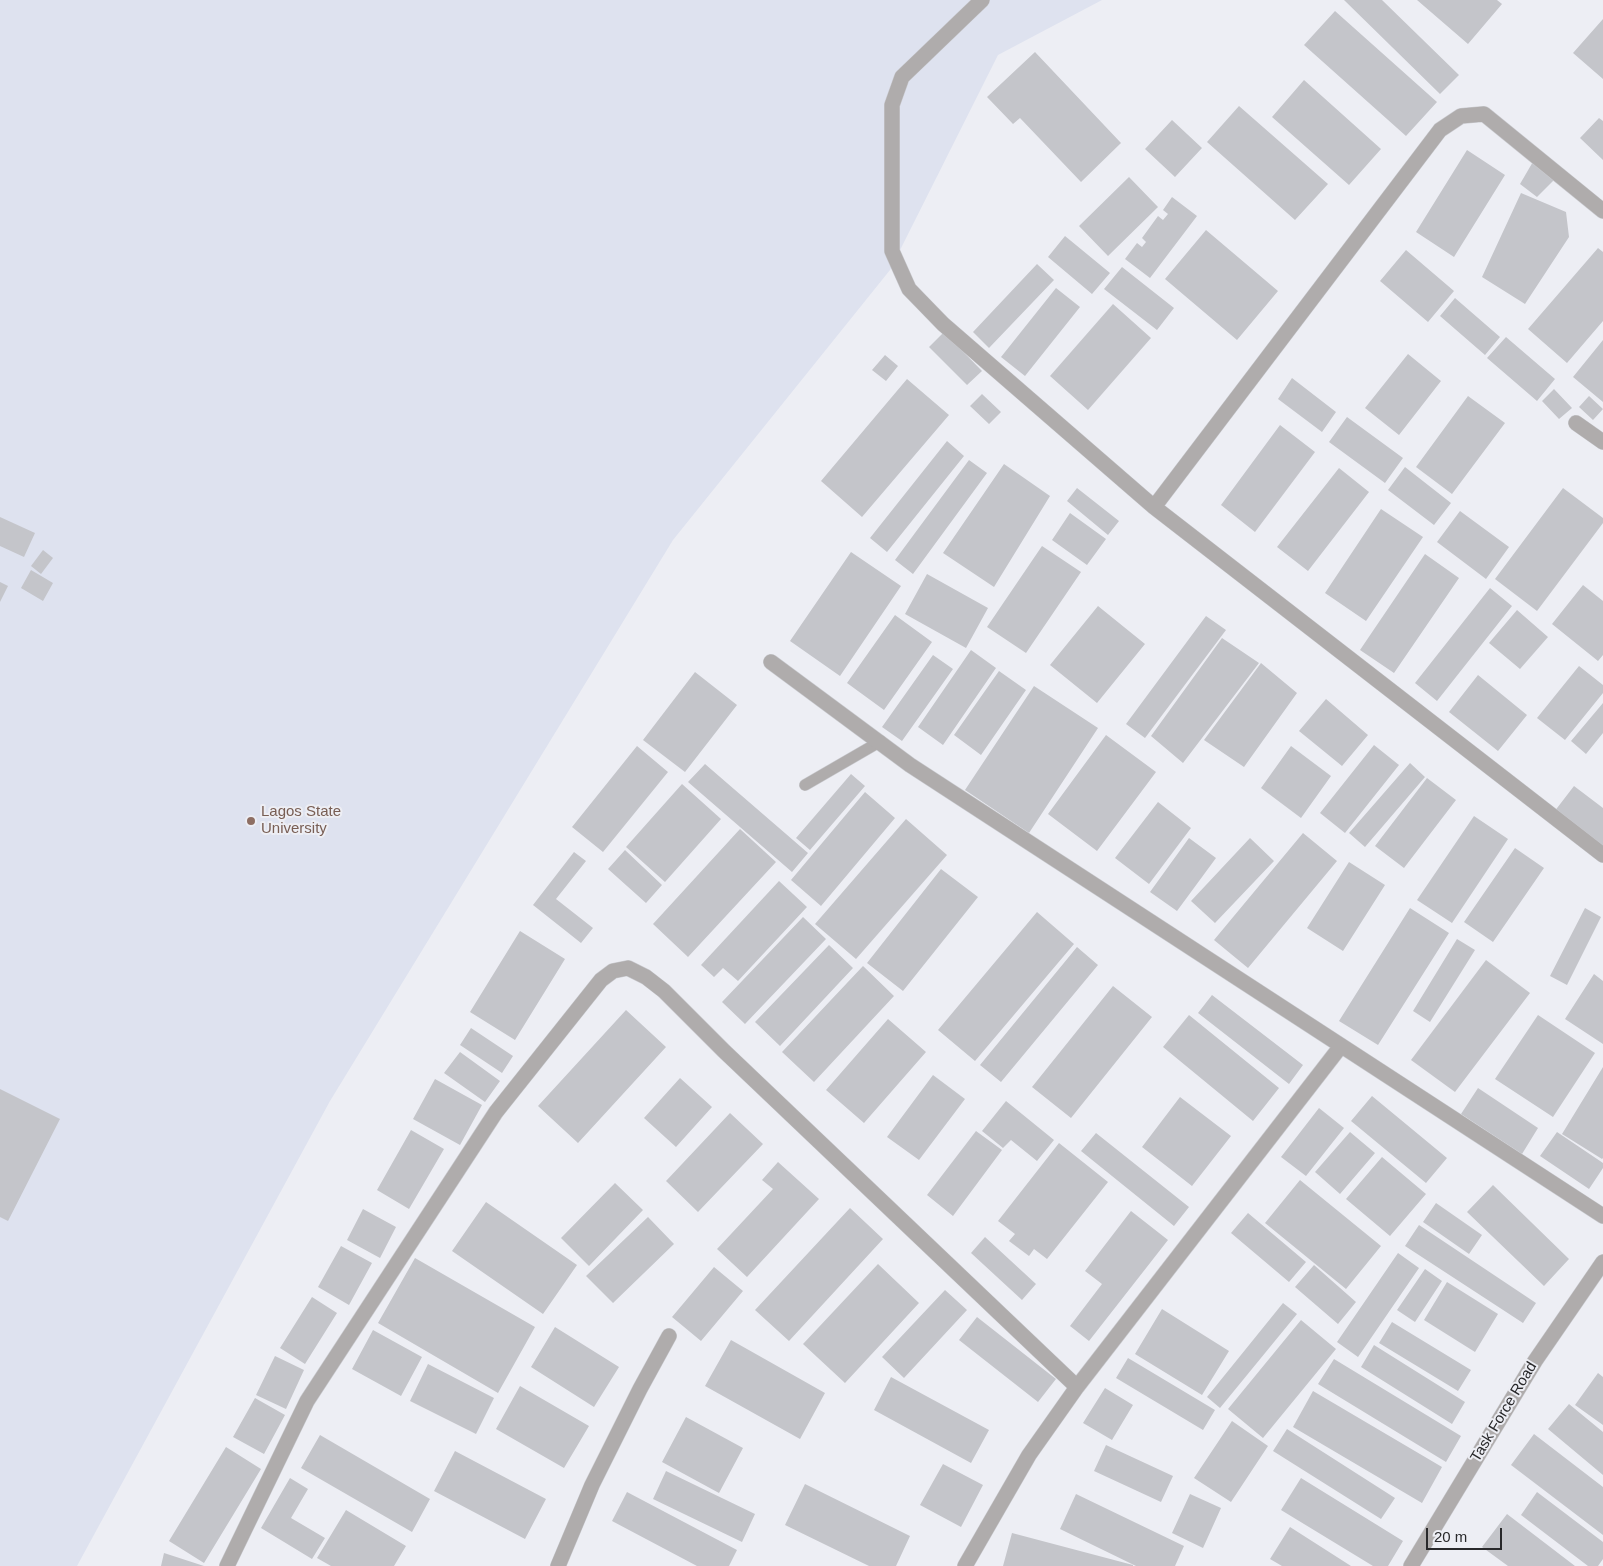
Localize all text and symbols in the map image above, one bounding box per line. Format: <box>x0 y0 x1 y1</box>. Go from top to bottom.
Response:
place label: Lagos State University <box>261 803 341 838</box>
marker: Lagos State University <box>245 815 257 827</box>
street label: Task Force Road <box>1467 1359 1541 1465</box>
scale bar <box>1428 1518 1504 1550</box>
text: 20 m <box>1434 1528 1467 1545</box>

